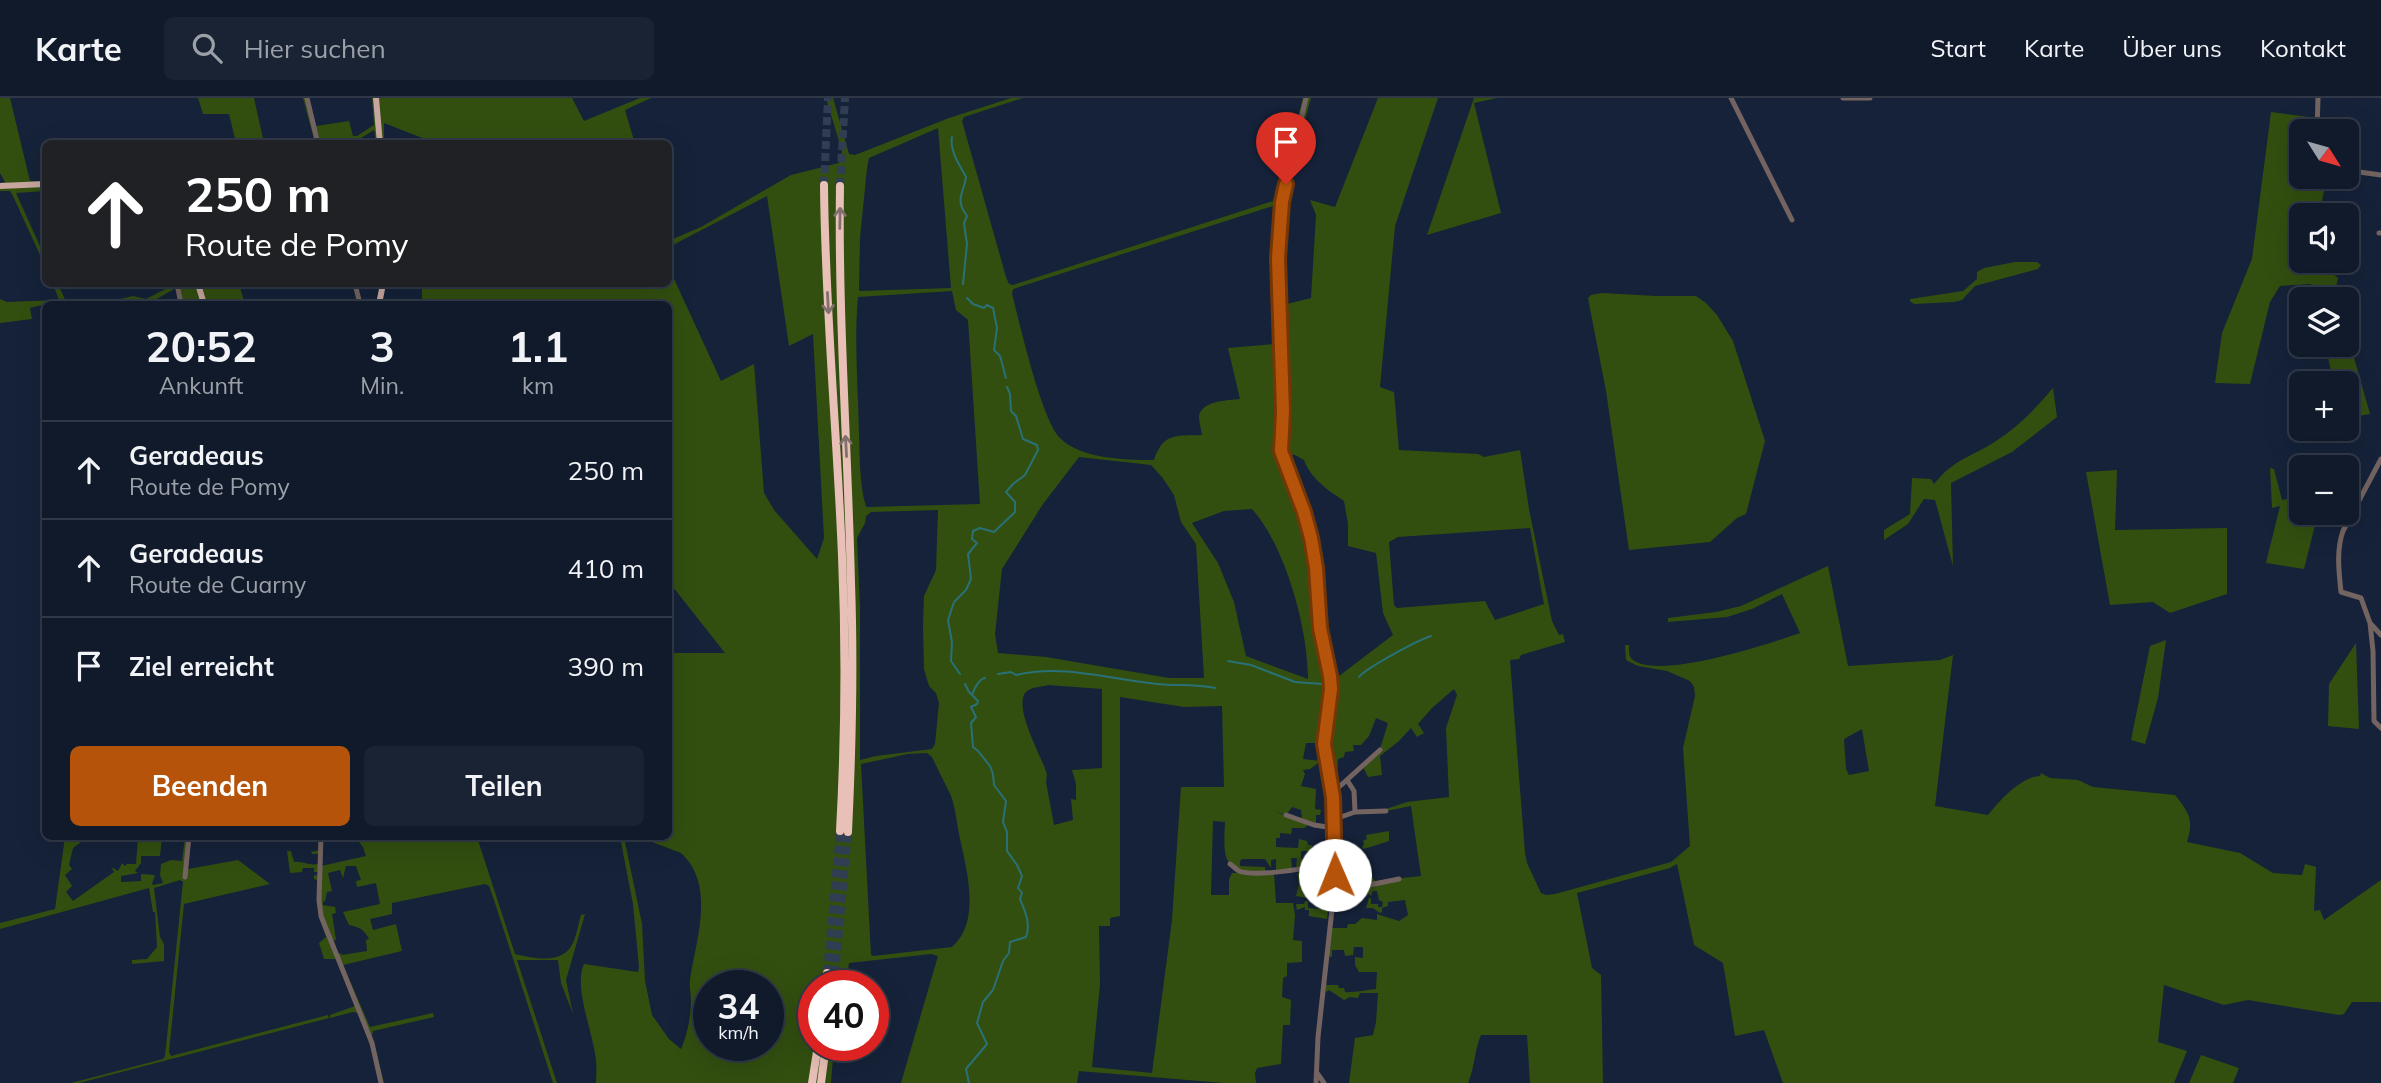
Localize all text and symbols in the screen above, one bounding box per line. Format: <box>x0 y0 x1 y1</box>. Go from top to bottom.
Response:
search box <box>164 17 654 80</box>
text: Karte <box>35 28 122 69</box>
icon: search <box>188 29 226 67</box>
text: Hier suchen <box>244 32 386 65</box>
text: Start <box>1930 33 1986 63</box>
text: Karte <box>2024 33 2084 63</box>
text: Über uns <box>2122 33 2222 63</box>
text: Kontakt <box>2260 33 2346 63</box>
pin <box>1256 112 1316 184</box>
north arrow <box>2289 119 2359 189</box>
map controls <box>2289 119 2359 525</box>
icon: arrive <box>1267 123 1305 161</box>
text: 250 m <box>185 163 331 224</box>
icon: ahead <box>70 168 161 259</box>
button: sound <box>2289 203 2359 273</box>
one-way arrow <box>833 207 847 230</box>
text: Route de Pomy <box>185 224 409 264</box>
button: layers <box>2289 287 2359 357</box>
one-way arrow <box>821 291 834 314</box>
text: 20:52 <box>146 320 257 373</box>
text: 3 <box>370 320 395 373</box>
text: 1.1 <box>508 320 568 373</box>
text: Ankunft <box>159 371 243 400</box>
text: Min. <box>360 371 404 400</box>
text: km <box>522 371 554 400</box>
button: + <box>2289 371 2359 441</box>
one-way arrow <box>839 435 852 458</box>
text: Geradeaus <box>129 439 264 472</box>
icon: ahead <box>70 451 108 489</box>
text: 250 m <box>568 454 644 487</box>
button: − <box>2289 455 2359 525</box>
text: Route de Pomy <box>129 472 290 501</box>
text: Geradeaus <box>129 537 264 570</box>
icon: ahead <box>70 549 108 587</box>
text: 410 m <box>568 552 644 585</box>
text: Route de Cuarny <box>129 570 306 599</box>
icon: arrive <box>70 647 108 685</box>
text: Ziel erreicht <box>129 650 274 683</box>
text: 390 m <box>568 650 644 683</box>
button: Beenden <box>70 746 350 826</box>
button: Teilen <box>364 746 644 826</box>
position arrow <box>1298 838 1372 912</box>
speed limit sign: 40 <box>798 970 889 1061</box>
text: 34 <box>717 984 760 1028</box>
text: km/h <box>718 1021 759 1044</box>

